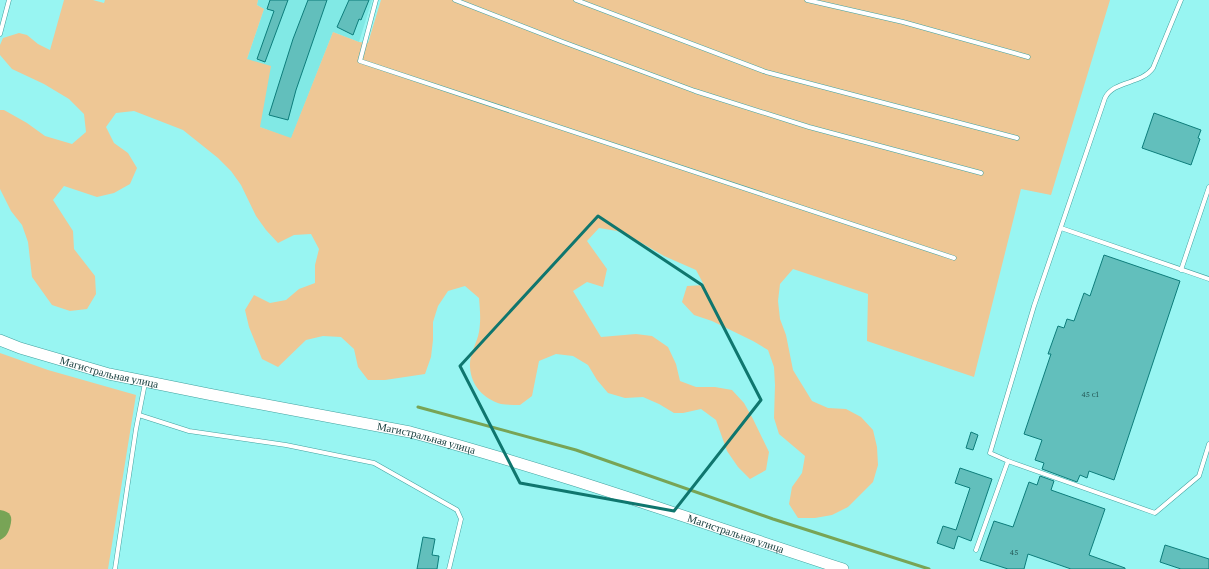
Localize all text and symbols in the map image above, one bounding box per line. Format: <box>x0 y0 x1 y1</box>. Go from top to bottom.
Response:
street label: Магистральная улица <box>59 354 160 390</box>
house number: 45 с1 <box>1081 389 1099 399</box>
street label: Магистральная улица <box>376 420 477 456</box>
street label: Магистральная улица <box>686 512 786 555</box>
house number: 45 <box>1010 547 1018 557</box>

